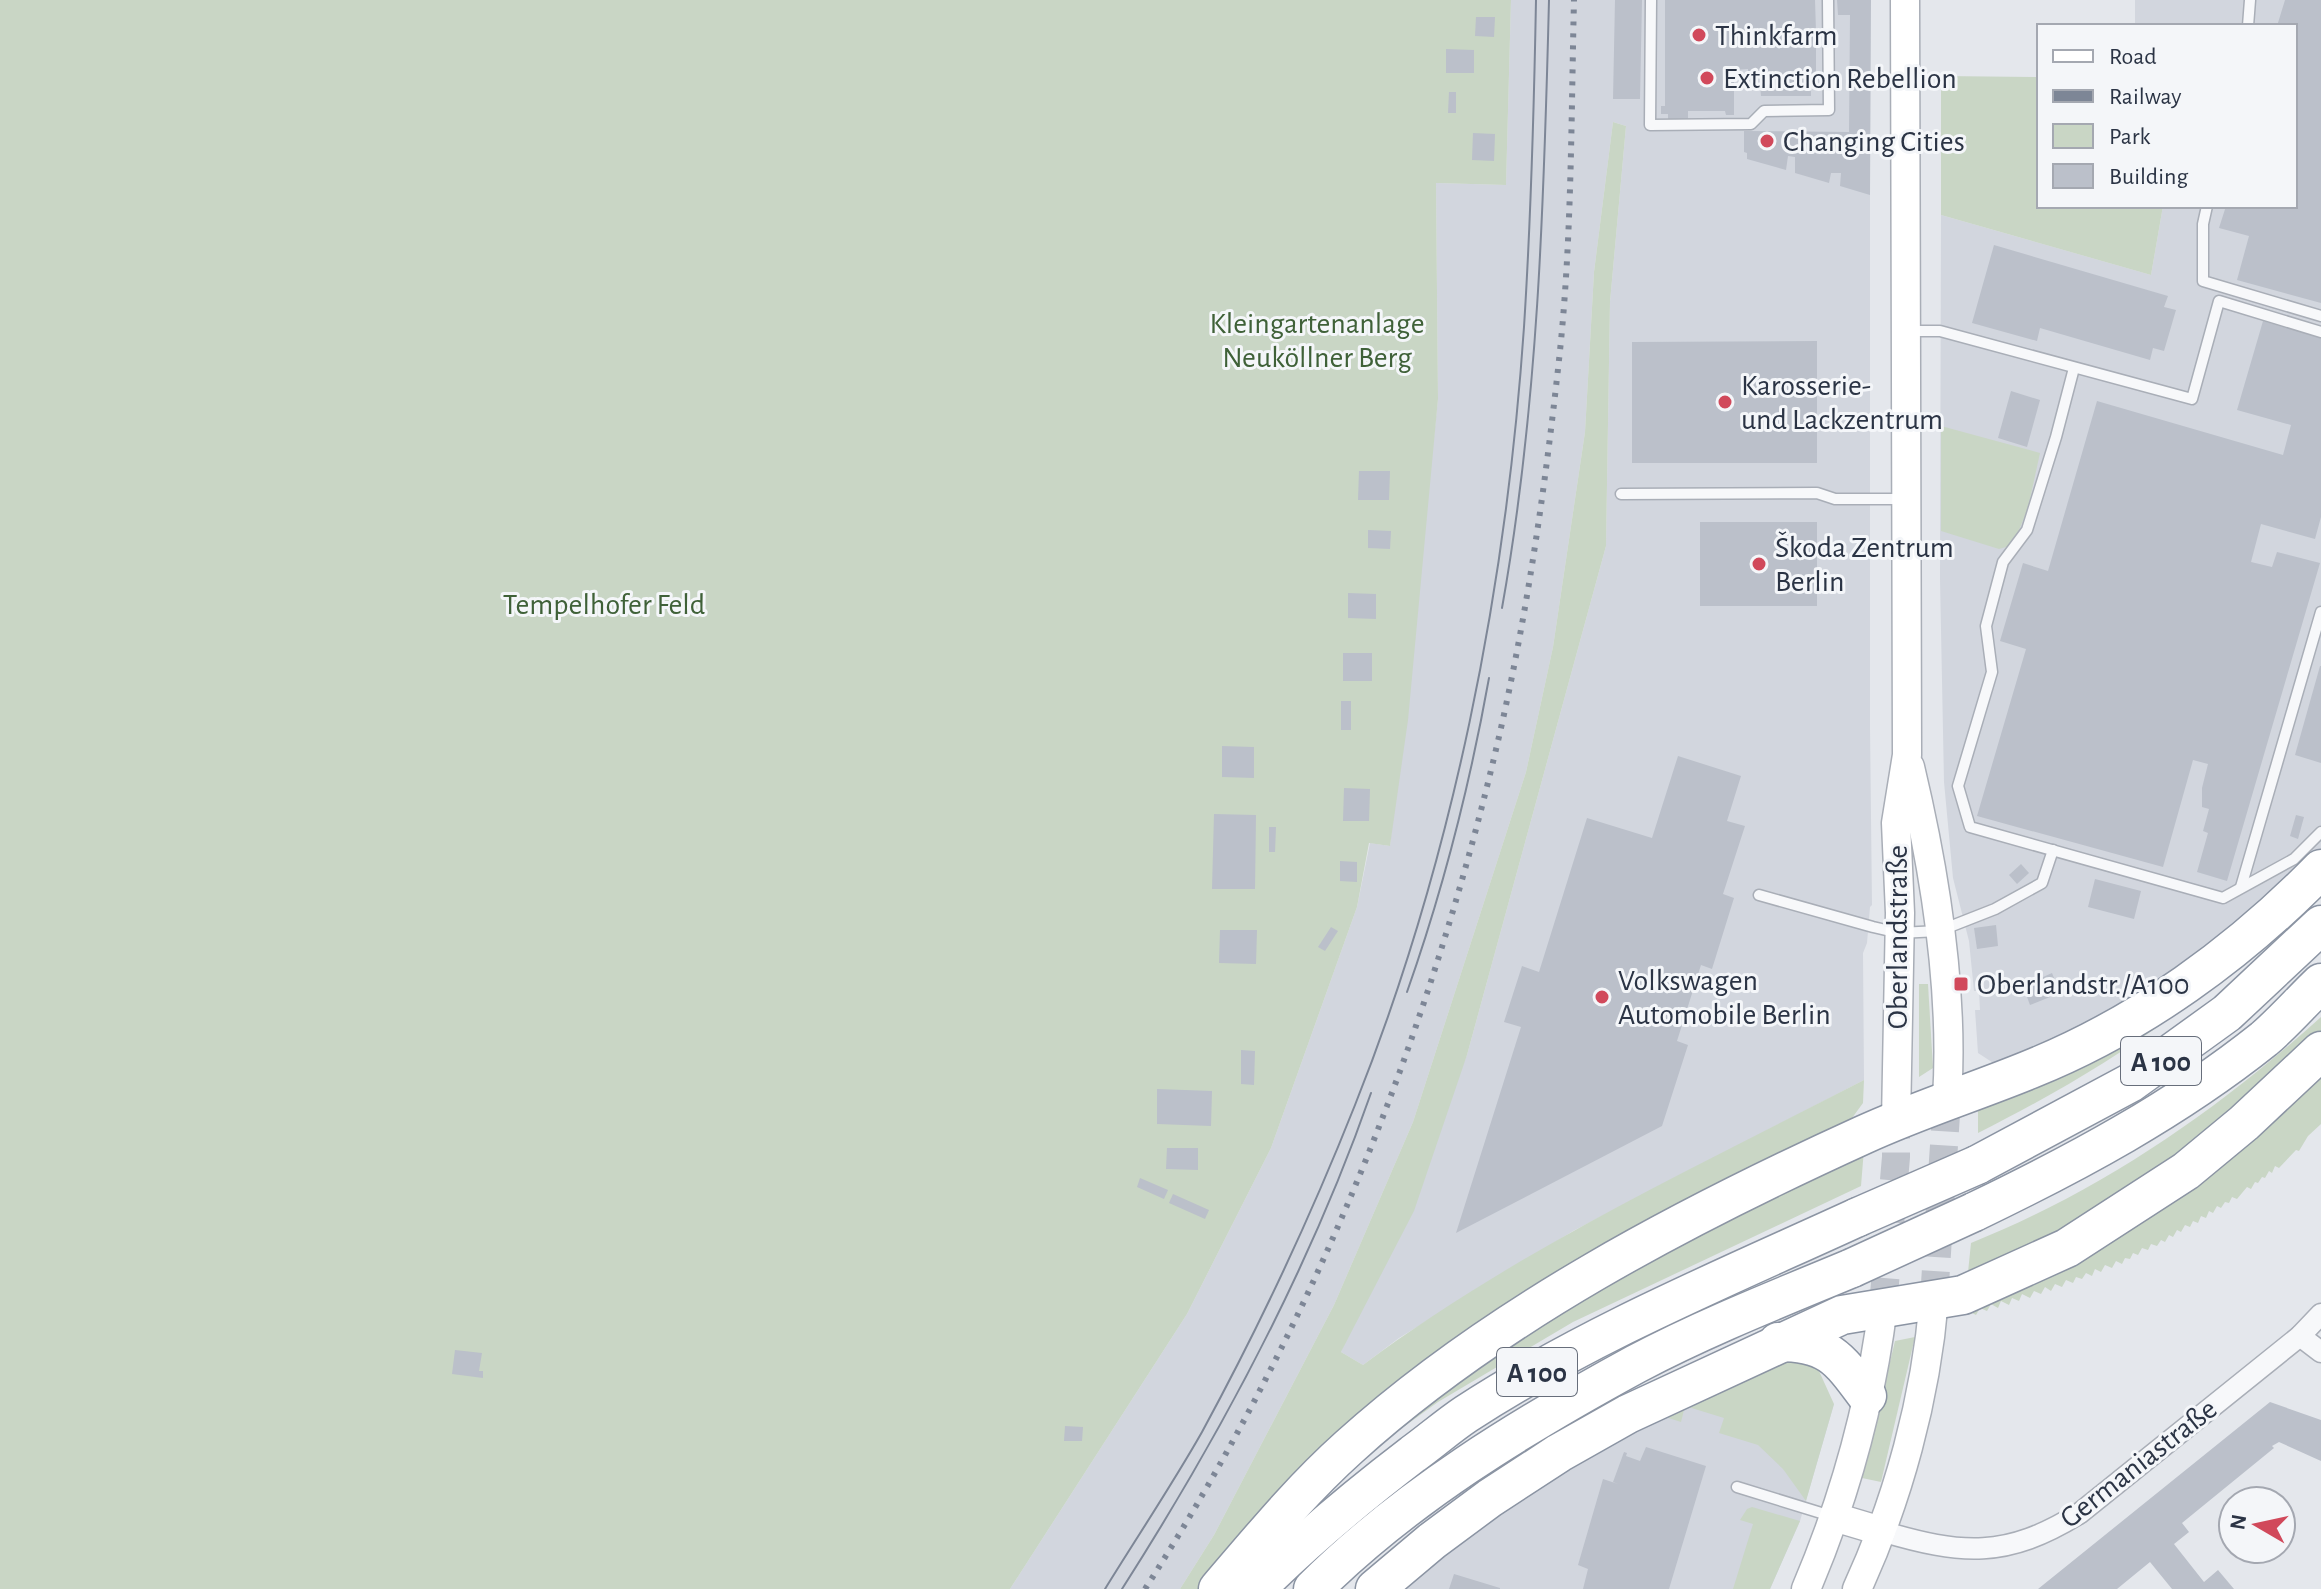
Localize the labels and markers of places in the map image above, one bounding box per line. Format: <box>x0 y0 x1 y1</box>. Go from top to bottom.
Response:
place label: Thinkfarm <box>1715 21 1837 51</box>
marker: Thinkfarm <box>1690 26 1708 44</box>
place label: Extinction Rebellion <box>1723 64 1957 94</box>
marker: Extinction Rebellion <box>1698 69 1716 87</box>
place label: Changing Cities <box>1783 127 1965 157</box>
marker: Changing Cities <box>1758 132 1776 150</box>
place label: Karosserie- und Lackzentrum <box>1741 371 1943 435</box>
marker: Karosserie- und Lackzentrum <box>1716 393 1734 411</box>
place label: Škoda Zentrum Berlin <box>1775 531 1954 597</box>
marker: Škoda Zentrum Berlin <box>1750 555 1768 573</box>
place label: Volkswagen Automobile Berlin <box>1618 966 1831 1030</box>
place label: Oberlandstr./A100 <box>1977 970 2190 1000</box>
marker: Oberlandstr./A100 <box>1952 975 1970 993</box>
marker: Volkswagen Automobile Berlin <box>1593 988 1611 1006</box>

